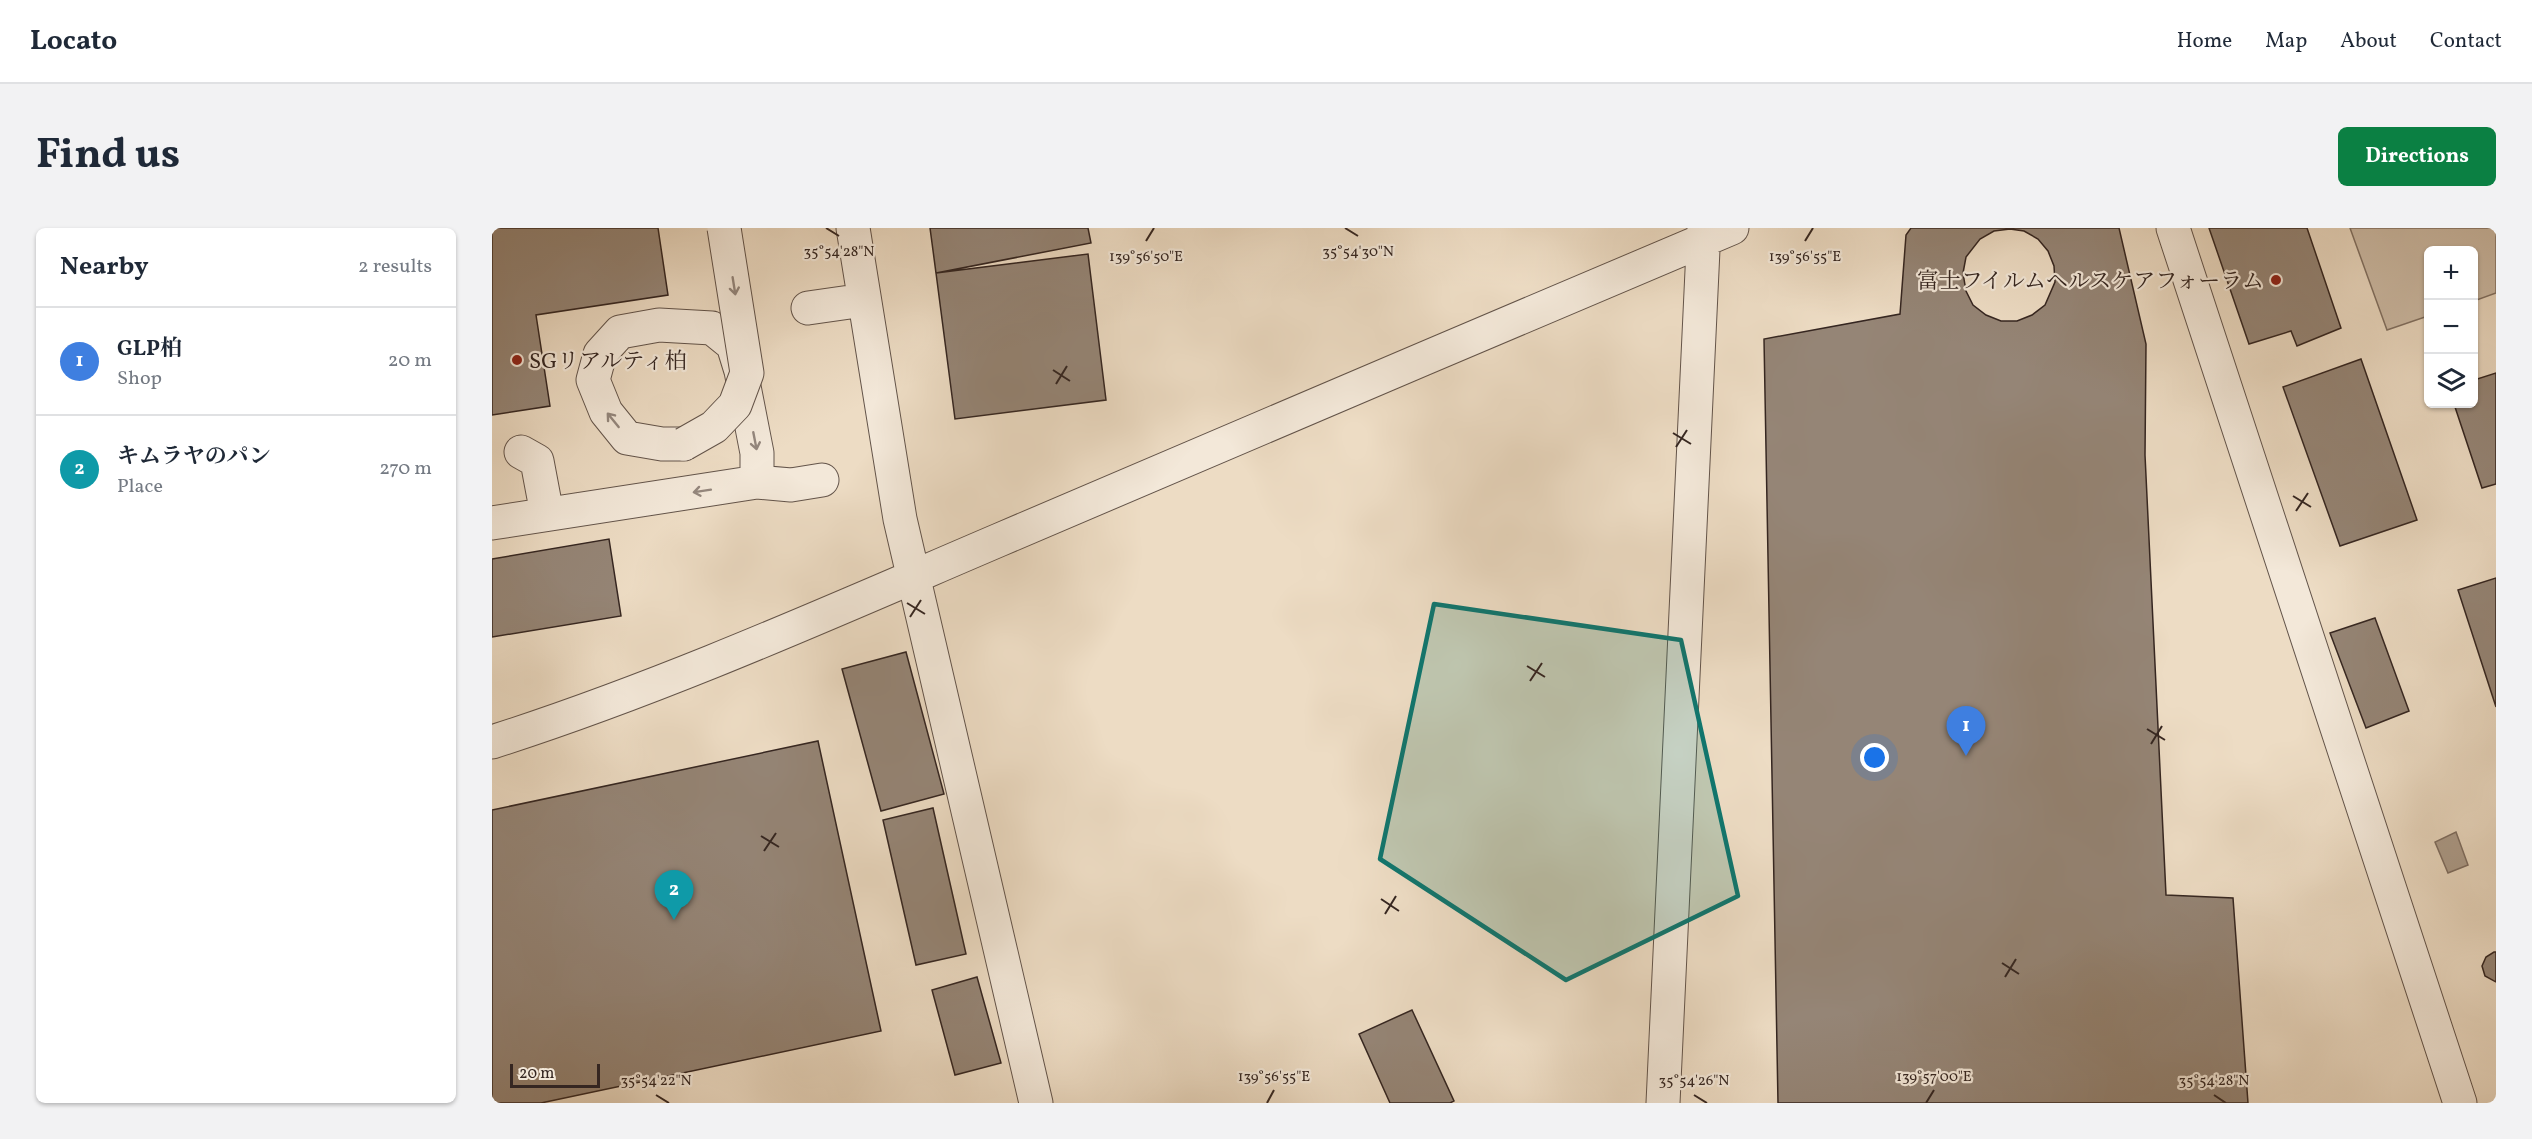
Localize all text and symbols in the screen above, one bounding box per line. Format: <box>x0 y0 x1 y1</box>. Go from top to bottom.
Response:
text: Locato <box>30 22 117 61</box>
text: Home <box>2177 27 2232 56</box>
text: Map <box>2265 27 2307 56</box>
text: About <box>2340 27 2397 56</box>
text: Contact <box>2430 27 2502 56</box>
text: Find us <box>36 127 180 186</box>
button: Directions <box>2338 127 2496 186</box>
text: 35°54'28"N <box>803 242 875 263</box>
text: 35°54'30"N <box>1322 242 1394 263</box>
map controls <box>2424 246 2478 408</box>
button: + <box>2424 246 2478 300</box>
text: 139°56'50"E <box>1109 247 1183 268</box>
text: 139°56'55"E <box>1769 247 1841 268</box>
text: Nearby <box>60 249 149 285</box>
text: 2 results <box>358 253 432 281</box>
place label: 富士フイルムヘルスケアフォーラム <box>1917 267 2264 298</box>
marker: 富士フイルムヘルスケアフォーラム <box>2269 273 2283 287</box>
one-way arrow <box>728 275 739 295</box>
button: − <box>2424 300 2478 354</box>
text: GLP柏 <box>117 334 182 365</box>
text: 1 <box>75 347 84 375</box>
text: 20 m <box>388 347 432 375</box>
place label: SGリアルティ柏 <box>529 347 687 378</box>
marker: SGリアルティ柏 <box>510 353 524 367</box>
button: layers <box>2424 354 2478 408</box>
text: Shop <box>117 365 162 393</box>
one-way arrow <box>607 413 620 429</box>
one-way arrow <box>750 431 761 450</box>
text: キムラヤのパン <box>117 442 271 473</box>
text: 2 <box>74 455 85 483</box>
text: 270 m <box>379 455 432 483</box>
text: Place <box>117 473 163 501</box>
one-way arrow <box>693 485 712 496</box>
pin: 1 <box>1946 706 1986 756</box>
your location <box>1860 743 1889 772</box>
pin: 2 <box>654 870 693 920</box>
scale bar <box>510 1061 600 1088</box>
text: 20 m <box>519 1063 554 1085</box>
text: 139°56'55"E <box>1238 1067 1310 1088</box>
text: 139°57'00"E <box>1896 1067 1972 1088</box>
text: 35°54'22"N <box>620 1071 692 1092</box>
text: 35°54'26"N <box>1659 1071 1729 1092</box>
text: 35°54'28"N <box>2178 1071 2250 1092</box>

